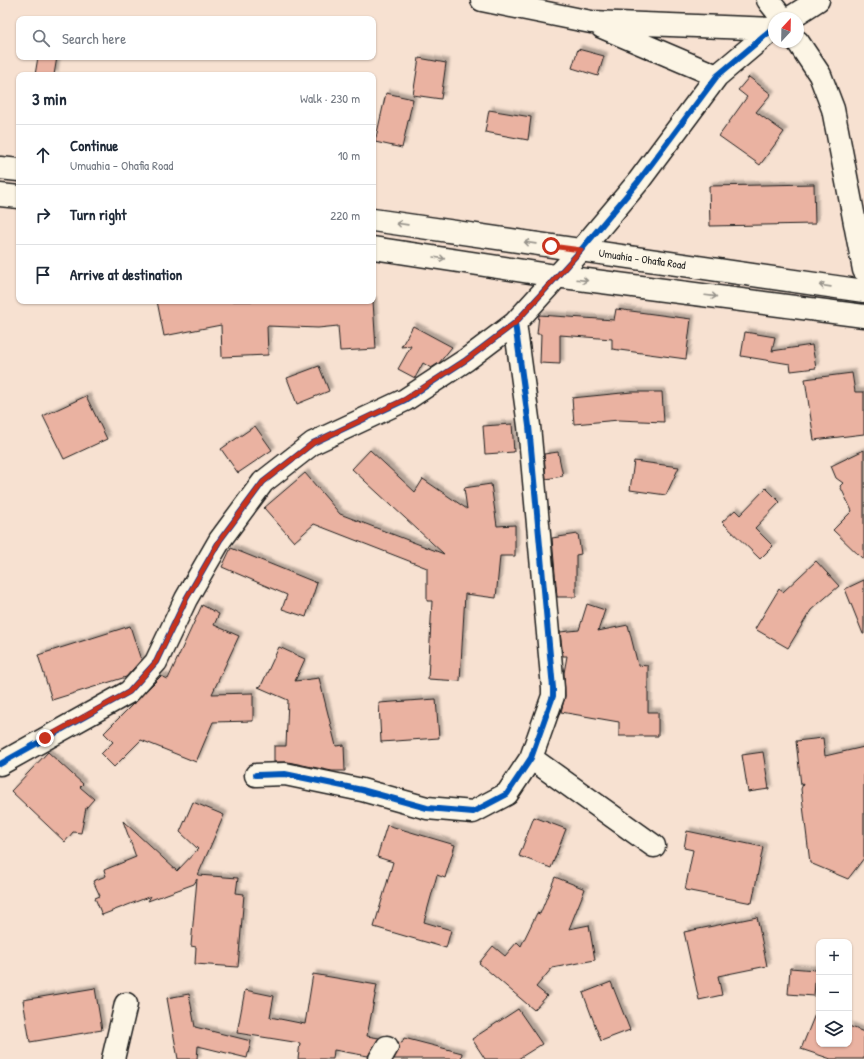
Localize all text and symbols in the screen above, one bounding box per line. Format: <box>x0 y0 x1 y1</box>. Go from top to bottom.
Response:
north arrow <box>768 12 804 48</box>
search box <box>16 16 376 60</box>
icon: search <box>30 27 52 49</box>
text: Search here <box>62 28 126 49</box>
text: 3 min <box>32 87 67 110</box>
text: Walk · 230 m <box>300 89 360 107</box>
text: Continue <box>70 135 118 156</box>
icon: ahead <box>32 144 54 166</box>
text: 10 m <box>338 146 360 164</box>
text: Umuahia - Ohafia Road <box>70 156 173 174</box>
icon: right <box>32 204 54 226</box>
text: Turn right <box>70 204 126 225</box>
text: 220 m <box>330 206 360 224</box>
one-way arrow <box>396 220 409 228</box>
route start <box>542 237 560 255</box>
one-way arrow <box>524 239 537 247</box>
street label: Umuahia - Ohafia Road <box>598 246 687 272</box>
one-way arrow <box>432 254 445 262</box>
icon: arrive <box>32 264 54 286</box>
text: Arrive at destination <box>70 264 182 285</box>
one-way arrow <box>575 276 588 283</box>
one-way arrow <box>819 282 832 290</box>
one-way arrow <box>704 292 717 300</box>
route end <box>36 729 54 747</box>
map controls <box>816 939 852 1047</box>
button: + <box>816 939 852 975</box>
button: − <box>816 975 852 1011</box>
button: layers <box>816 1011 852 1047</box>

